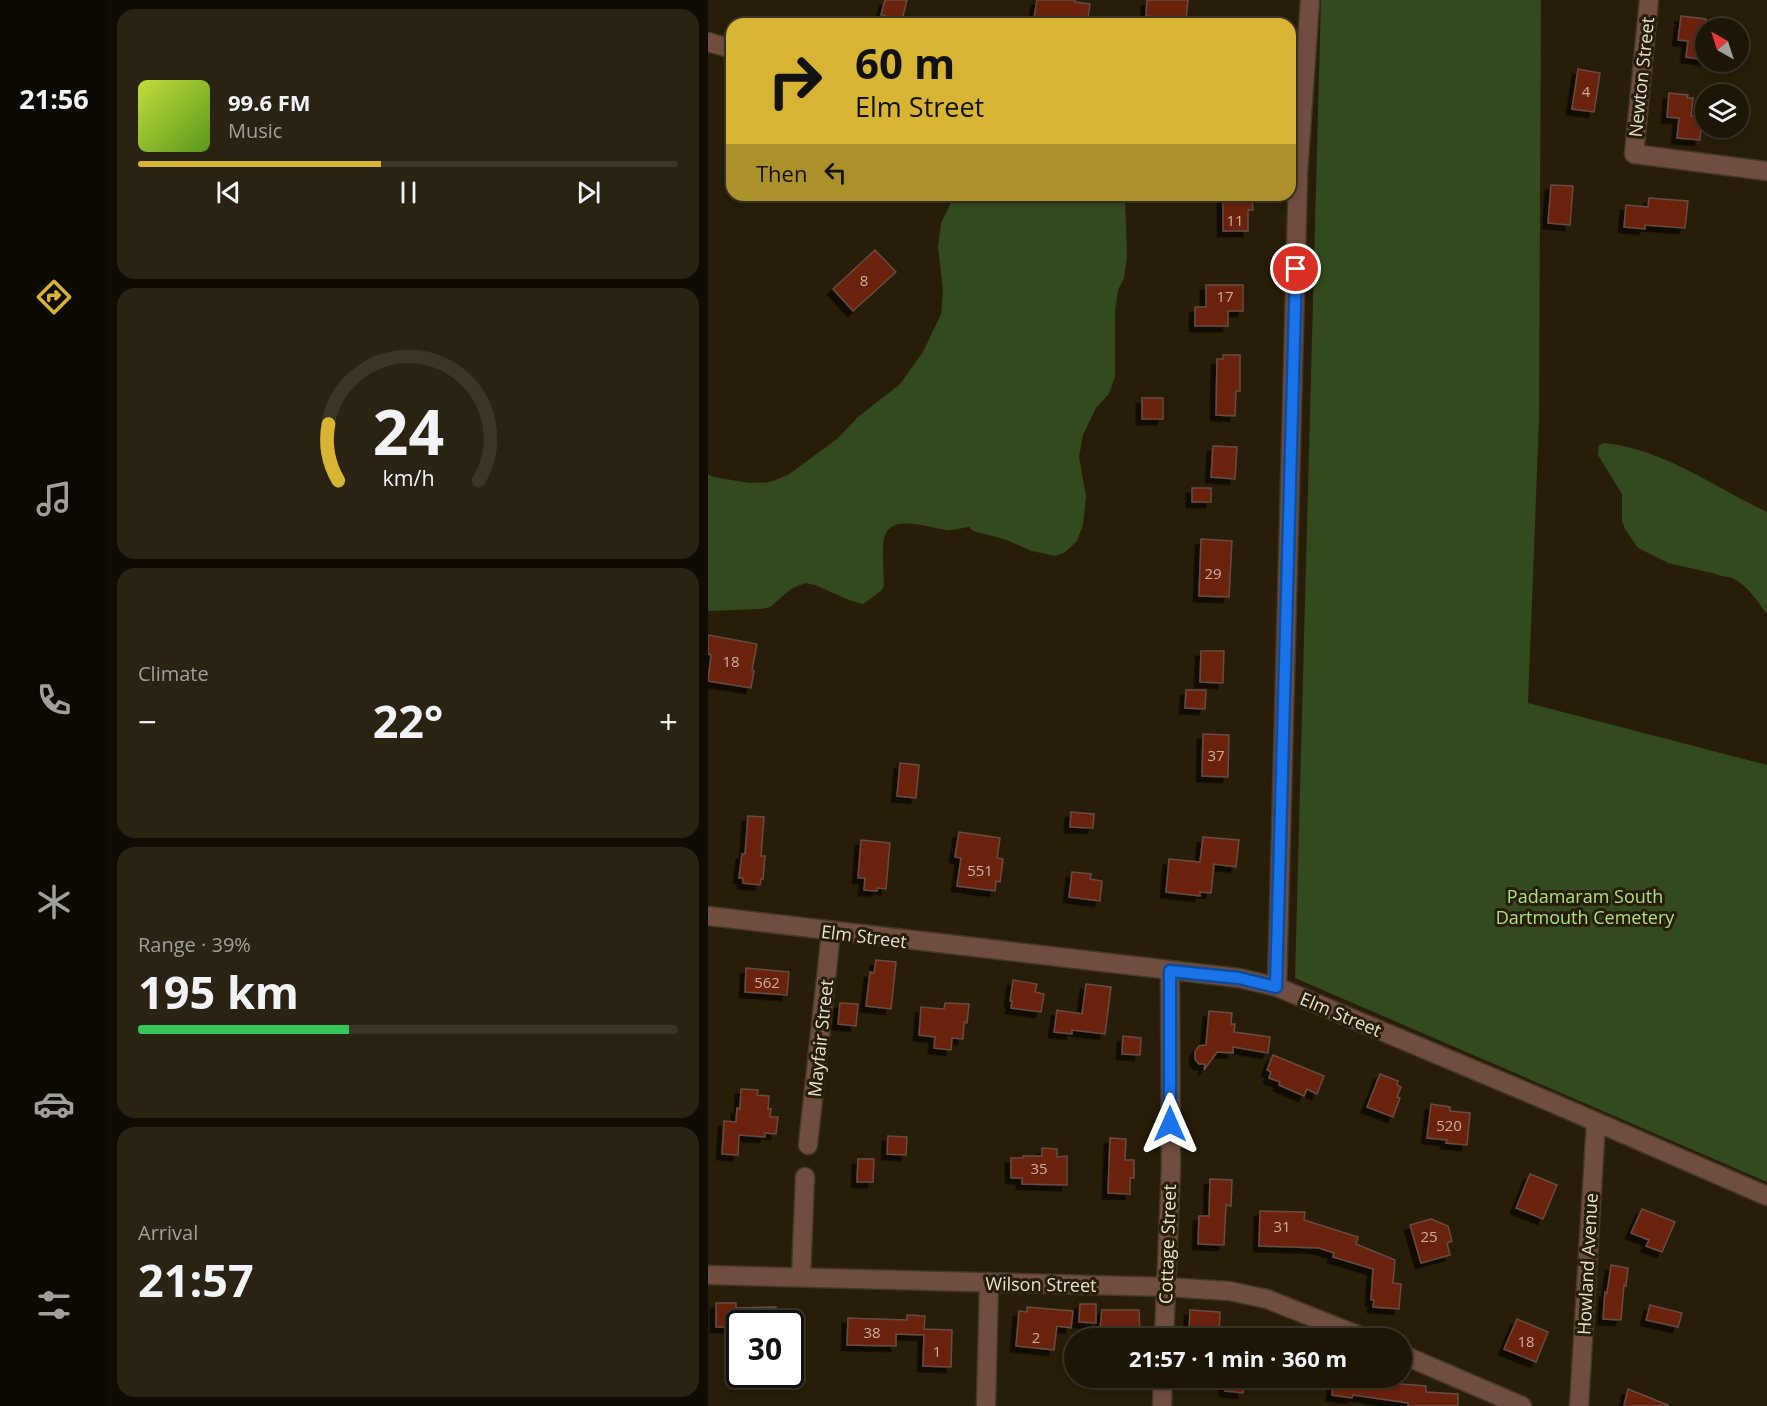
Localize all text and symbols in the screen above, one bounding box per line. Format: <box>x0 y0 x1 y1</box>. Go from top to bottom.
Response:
street label: Newton Street <box>1623 16 1659 138</box>
north arrow <box>1695 18 1749 72</box>
map controls <box>1695 18 1749 138</box>
text: 60 m <box>855 34 955 91</box>
icon: right <box>756 42 834 120</box>
text: 21:56 <box>19 80 89 117</box>
house number: 4 <box>1582 81 1591 101</box>
button: layers <box>1695 84 1749 138</box>
text: 99.6 FM <box>228 87 311 117</box>
text: Elm Street <box>855 88 984 125</box>
text: Music <box>228 117 282 144</box>
icon: left <box>819 156 852 189</box>
text: Then <box>756 158 807 188</box>
icon: previous <box>212 176 245 209</box>
icon: pause <box>392 176 425 209</box>
icon: next <box>572 176 605 209</box>
house number: 11 <box>1226 210 1244 230</box>
pin <box>1270 243 1321 294</box>
icon: arrive <box>1279 252 1312 285</box>
house number: 8 <box>860 270 868 290</box>
icon: directions <box>33 276 75 318</box>
house number: 17 <box>1216 286 1234 306</box>
text: 24 <box>372 388 444 473</box>
text: km/h <box>382 463 434 492</box>
icon: music <box>33 478 75 520</box>
house number: 29 <box>1204 563 1222 583</box>
house number: 18 <box>722 651 740 671</box>
text: Climate <box>138 660 209 687</box>
icon: phone <box>33 679 75 721</box>
text: 22° <box>373 690 443 751</box>
text: − <box>138 699 157 744</box>
text: + <box>659 699 678 744</box>
house number: 37 <box>1207 745 1225 765</box>
house number: 551 <box>967 860 993 880</box>
icon: climate <box>33 881 75 923</box>
park label: Padamaram South Dartmouth Cemetery <box>1496 884 1675 929</box>
street label: Elm Street <box>820 919 908 953</box>
text: Range · 39% <box>138 931 251 958</box>
text: 195 km <box>138 961 299 1022</box>
house number: 562 <box>754 972 780 992</box>
street label: Mayfair Street <box>802 978 838 1098</box>
street label: Elm Street <box>1297 986 1385 1042</box>
icon: car <box>33 1083 75 1125</box>
position arrow <box>1138 1092 1202 1156</box>
house number: 520 <box>1436 1115 1462 1135</box>
house number: 35 <box>1030 1158 1048 1178</box>
street label: Cottage Street <box>1153 1184 1181 1304</box>
street label: Howland Avenue <box>1571 1192 1603 1336</box>
house number: 31 <box>1273 1216 1291 1236</box>
text: Arrival <box>138 1219 198 1246</box>
house number: 25 <box>1420 1226 1438 1246</box>
text: 21:57 <box>138 1249 254 1310</box>
street label: Wilson Street <box>985 1271 1097 1297</box>
icon: filters <box>33 1284 75 1326</box>
speed limit sign: 30 <box>726 1310 804 1388</box>
house number: 38 <box>863 1322 881 1342</box>
house number: 2 <box>1032 1327 1040 1347</box>
house number: 18 <box>1517 1331 1535 1351</box>
house number: 1 <box>933 1341 941 1361</box>
text: 21:57 · 1 min · 360 m <box>1129 1343 1347 1373</box>

